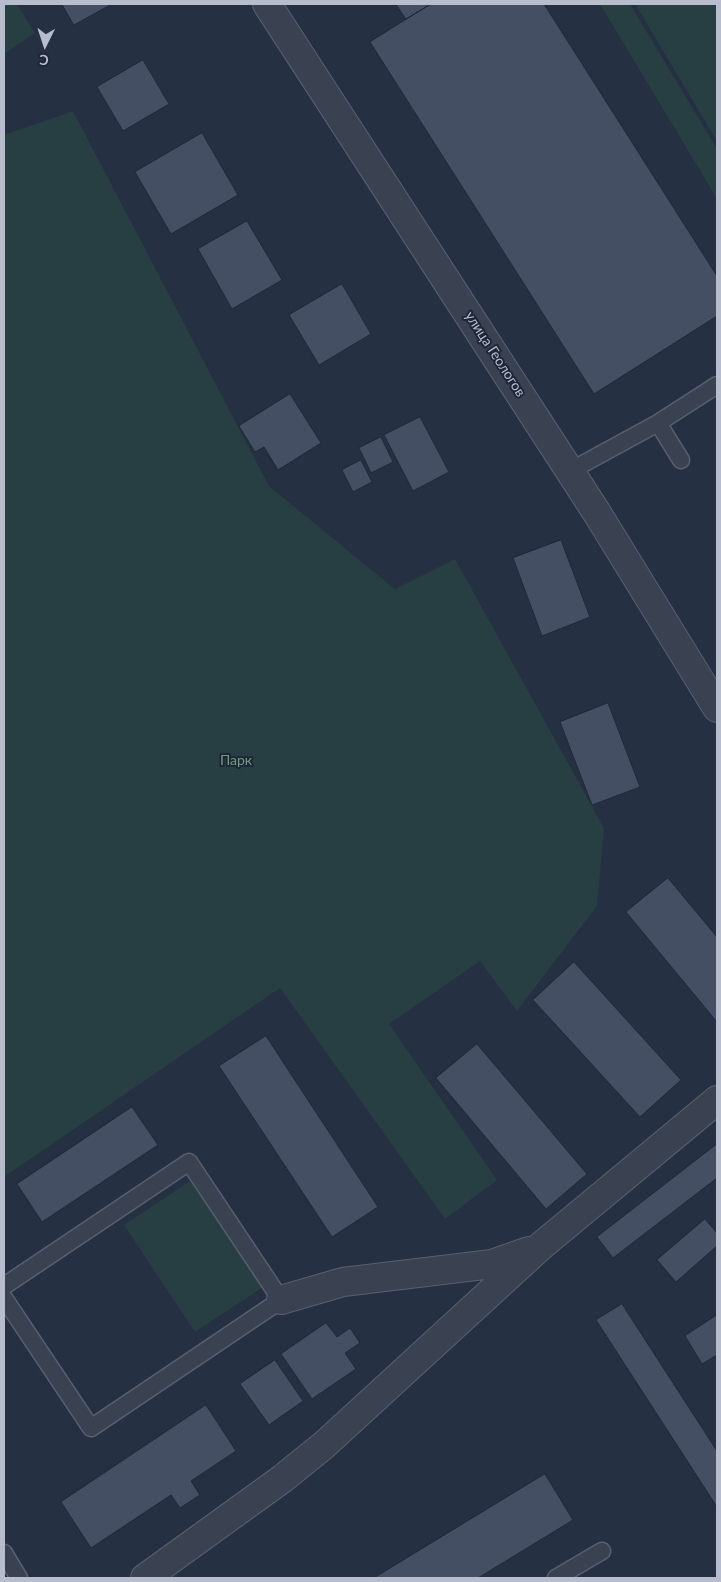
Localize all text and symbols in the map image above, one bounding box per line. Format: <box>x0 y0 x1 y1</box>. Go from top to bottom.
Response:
north arrow <box>20 20 70 70</box>
text: С <box>39 52 49 69</box>
street label: улица Геологов <box>461 308 529 400</box>
park label: Парк <box>220 752 252 768</box>

